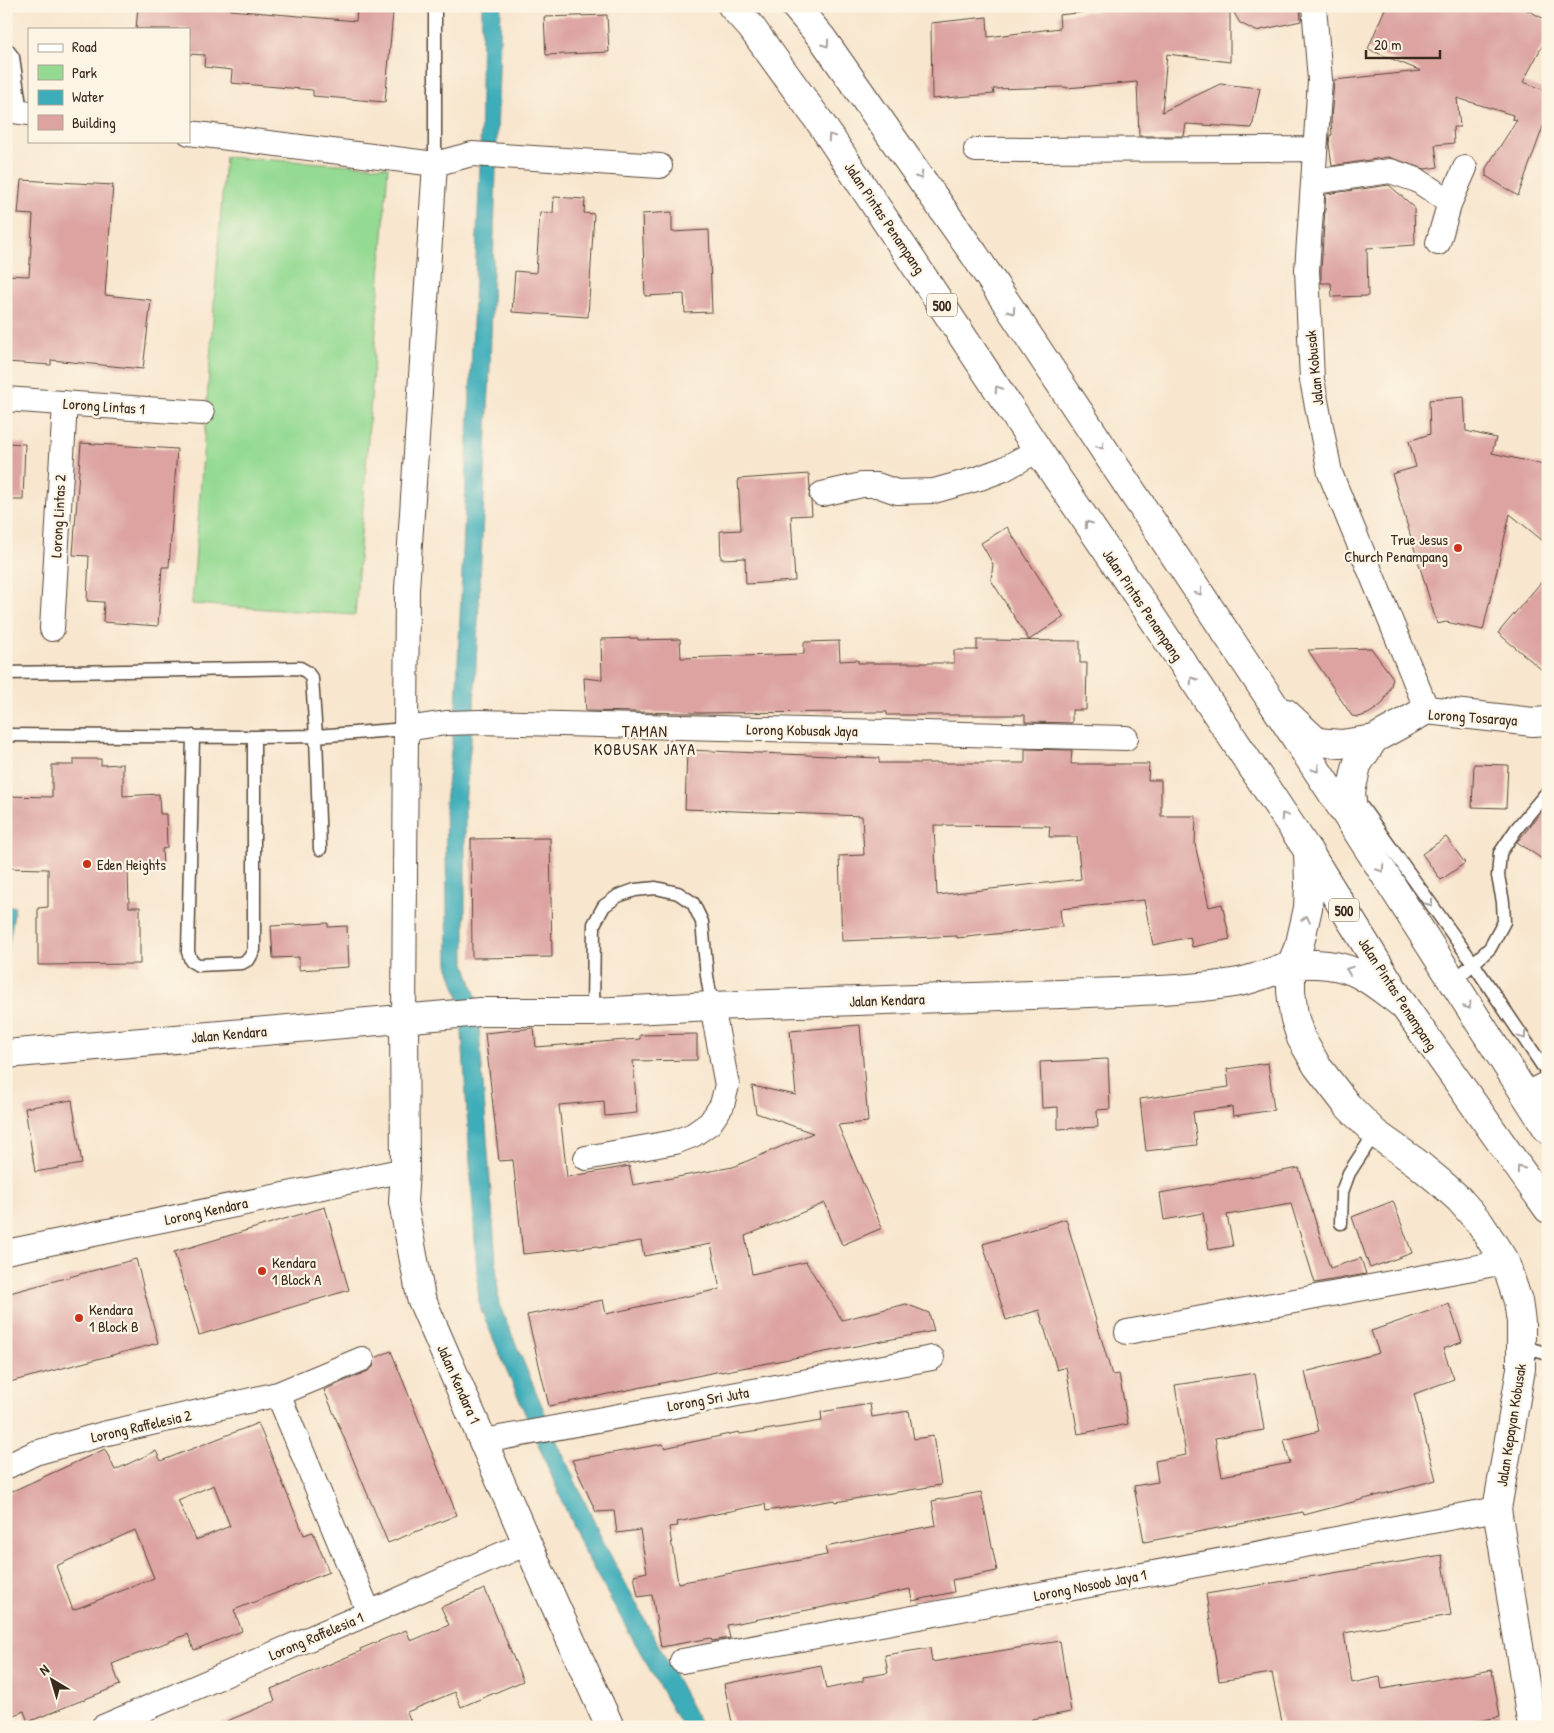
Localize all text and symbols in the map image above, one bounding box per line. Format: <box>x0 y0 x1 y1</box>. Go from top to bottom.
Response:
legend <box>28 28 190 142</box>
scale bar <box>1366 28 1440 60</box>
text: 20 m <box>1374 34 1401 55</box>
text: Road <box>72 36 97 57</box>
one-way arrow <box>820 38 829 48</box>
text: Park <box>72 62 97 83</box>
text: Water <box>72 86 104 107</box>
text: Building <box>72 112 116 133</box>
one-way arrow <box>828 133 837 143</box>
street label: Jalan Pintas Penampang <box>840 158 930 278</box>
one-way arrow <box>914 171 923 180</box>
road number: 500 <box>927 294 957 316</box>
one-way arrow <box>1006 305 1015 314</box>
street label: Jalan Kobusak <box>1300 329 1328 407</box>
one-way arrow <box>995 386 1004 395</box>
street label: Lorong Lintas 1 <box>62 393 146 419</box>
one-way arrow <box>1095 441 1105 450</box>
street label: Lorong Lintas 2 <box>45 474 71 558</box>
one-way arrow <box>1085 521 1094 530</box>
place label: True Jesus Church Penampang <box>1344 529 1448 567</box>
marker: True Jesus Church Penampang <box>1452 542 1464 554</box>
street label: Jalan Pintas Penampang <box>1098 545 1188 665</box>
one-way arrow <box>1192 587 1202 596</box>
one-way arrow <box>1190 677 1200 686</box>
street label: Lorong Tosaraya <box>1428 703 1518 731</box>
street label: Lorong Kobusak Jaya <box>746 719 858 741</box>
district label: TAMAN KOBUSAK JAYA <box>594 720 696 760</box>
one-way arrow <box>1310 763 1319 772</box>
one-way arrow <box>1280 812 1290 821</box>
place label: Eden Heights <box>97 854 166 875</box>
marker: Eden Heights <box>81 858 93 870</box>
one-way arrow <box>1375 863 1384 872</box>
one-way arrow <box>1424 897 1433 907</box>
road number: 500 <box>1329 898 1359 922</box>
one-way arrow <box>1300 914 1311 923</box>
street label: Jalan Pintas Penampang <box>1354 933 1443 1055</box>
one-way arrow <box>1345 966 1354 976</box>
street label: Jalan Kendara <box>849 988 925 1012</box>
one-way arrow <box>1462 1000 1472 1009</box>
street label: Jalan Kendara <box>190 1020 268 1048</box>
one-way arrow <box>1516 1031 1526 1040</box>
one-way arrow <box>1517 1166 1525 1175</box>
street label: Lorong Kendara <box>163 1192 250 1230</box>
place label: Kendara 1 Block A <box>272 1252 322 1290</box>
marker: Kendara 1 Block A <box>256 1265 268 1277</box>
place label: Kendara 1 Block B <box>89 1299 139 1337</box>
marker: Kendara 1 Block B <box>73 1312 85 1324</box>
street label: Jalan Kendara 1 <box>432 1341 486 1427</box>
street label: Jalan Kepayan Kobusak <box>1491 1362 1531 1488</box>
street label: Lorong Sri Juta <box>666 1381 751 1416</box>
street label: Lorong Raffelesia 2 <box>89 1404 193 1448</box>
street label: Lorong Nosoob Jaya 1 <box>1032 1564 1148 1606</box>
street label: Lorong Raffelesia 1 <box>266 1607 366 1665</box>
north arrow <box>28 1656 78 1706</box>
text: N <box>35 1659 53 1679</box>

